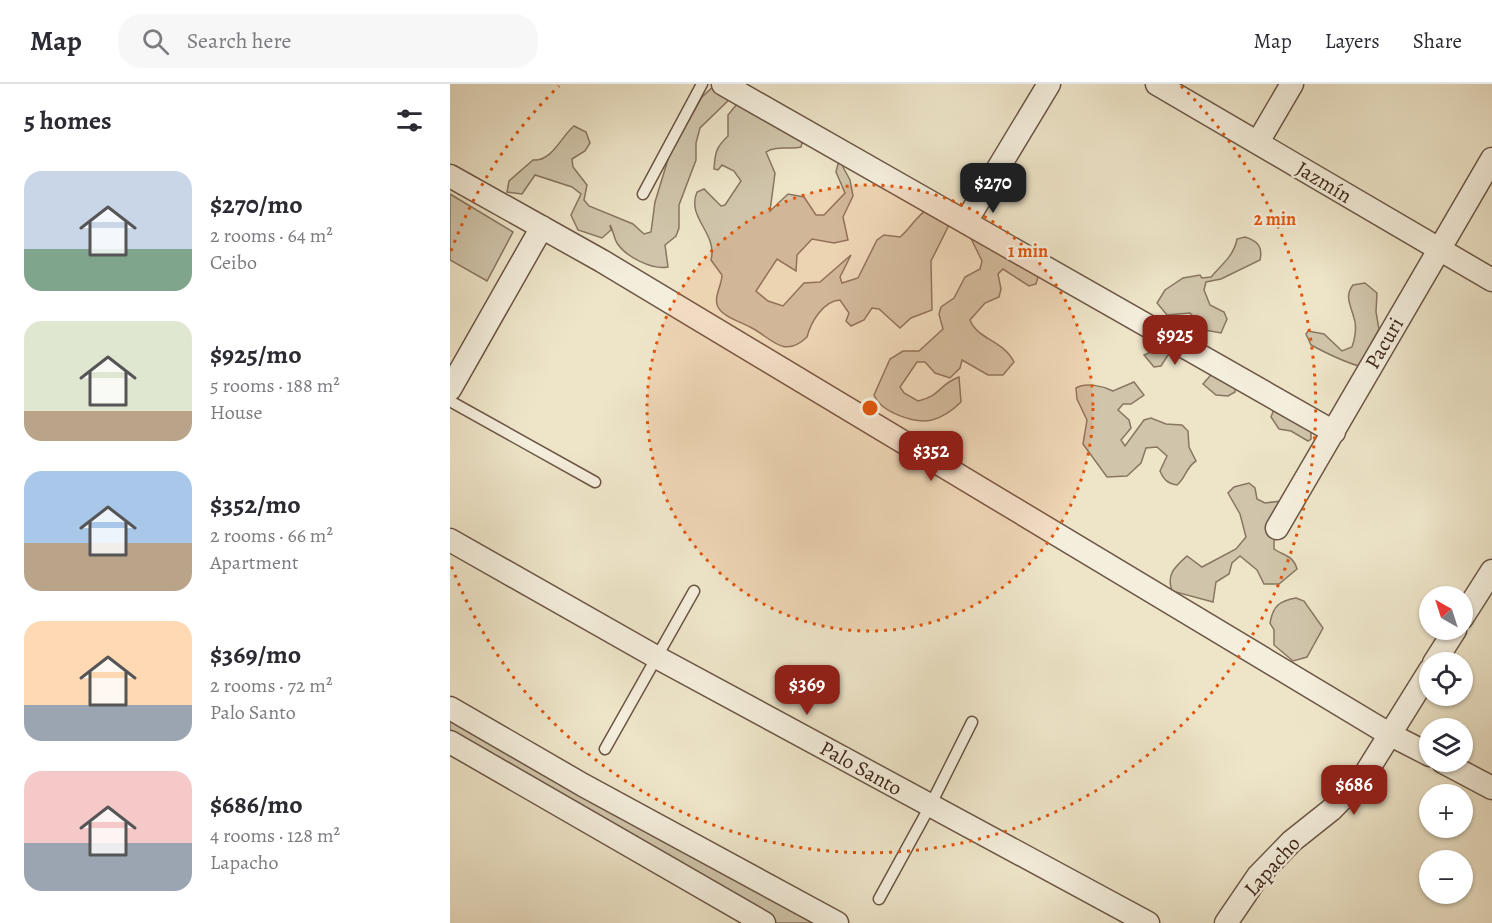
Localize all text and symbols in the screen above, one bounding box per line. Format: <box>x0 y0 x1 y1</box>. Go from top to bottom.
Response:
search box <box>118 14 538 68</box>
text: Map <box>30 22 82 60</box>
icon: search <box>139 25 172 58</box>
text: Search here <box>187 26 291 56</box>
text: Map <box>1253 27 1292 55</box>
text: Layers <box>1325 27 1380 55</box>
text: Share <box>1413 27 1462 55</box>
text: 5 homes <box>24 103 112 138</box>
icon: filters <box>393 104 426 137</box>
street label: Jazmín <box>1291 154 1357 210</box>
pin: $270 <box>957 163 1029 214</box>
text: $270 <box>974 169 1012 196</box>
text: $270/mo <box>210 187 303 222</box>
icon: home <box>72 195 144 267</box>
text: 2 min <box>1254 207 1296 231</box>
text: 2 rooms · 64 m² <box>210 222 333 249</box>
text: 1 min <box>1008 239 1048 263</box>
text: Ceibo <box>210 249 257 276</box>
street label: Pacuri <box>1358 312 1410 374</box>
pin: $925 <box>1139 315 1211 366</box>
text: $925 <box>1157 321 1193 348</box>
text: $925/mo <box>210 337 302 372</box>
icon: home <box>72 345 144 417</box>
text: 5 rooms · 188 m² <box>210 372 340 399</box>
centre of rings <box>860 398 880 418</box>
text: House <box>210 399 262 426</box>
pin: $352 <box>895 431 967 482</box>
text: $352 <box>913 437 949 464</box>
text: $352/mo <box>210 487 301 522</box>
icon: home <box>72 495 144 567</box>
text: 2 rooms · 66 m² <box>210 522 333 549</box>
text: Apartment <box>210 549 299 576</box>
north arrow <box>1419 586 1473 640</box>
map controls <box>1419 586 1473 904</box>
text: $369/mo <box>210 637 301 672</box>
icon: home <box>72 645 144 717</box>
button: locate <box>1419 652 1473 706</box>
pin: $369 <box>771 665 843 716</box>
text: $369 <box>789 671 825 698</box>
text: 2 rooms · 72 m² <box>210 672 332 699</box>
text: Palo Santo <box>210 699 296 726</box>
button: layers <box>1419 718 1473 772</box>
street label: Palo Santo <box>815 734 907 802</box>
pin: $686 <box>1318 765 1390 816</box>
text: $686 <box>1335 771 1373 798</box>
button: + <box>1419 784 1473 838</box>
text: $686/mo <box>210 787 303 822</box>
icon: home <box>72 795 144 867</box>
text: 4 rooms · 128 m² <box>210 822 340 849</box>
street label: Lapacho <box>1238 830 1306 902</box>
text: Lapacho <box>210 849 278 876</box>
button: − <box>1419 850 1473 904</box>

